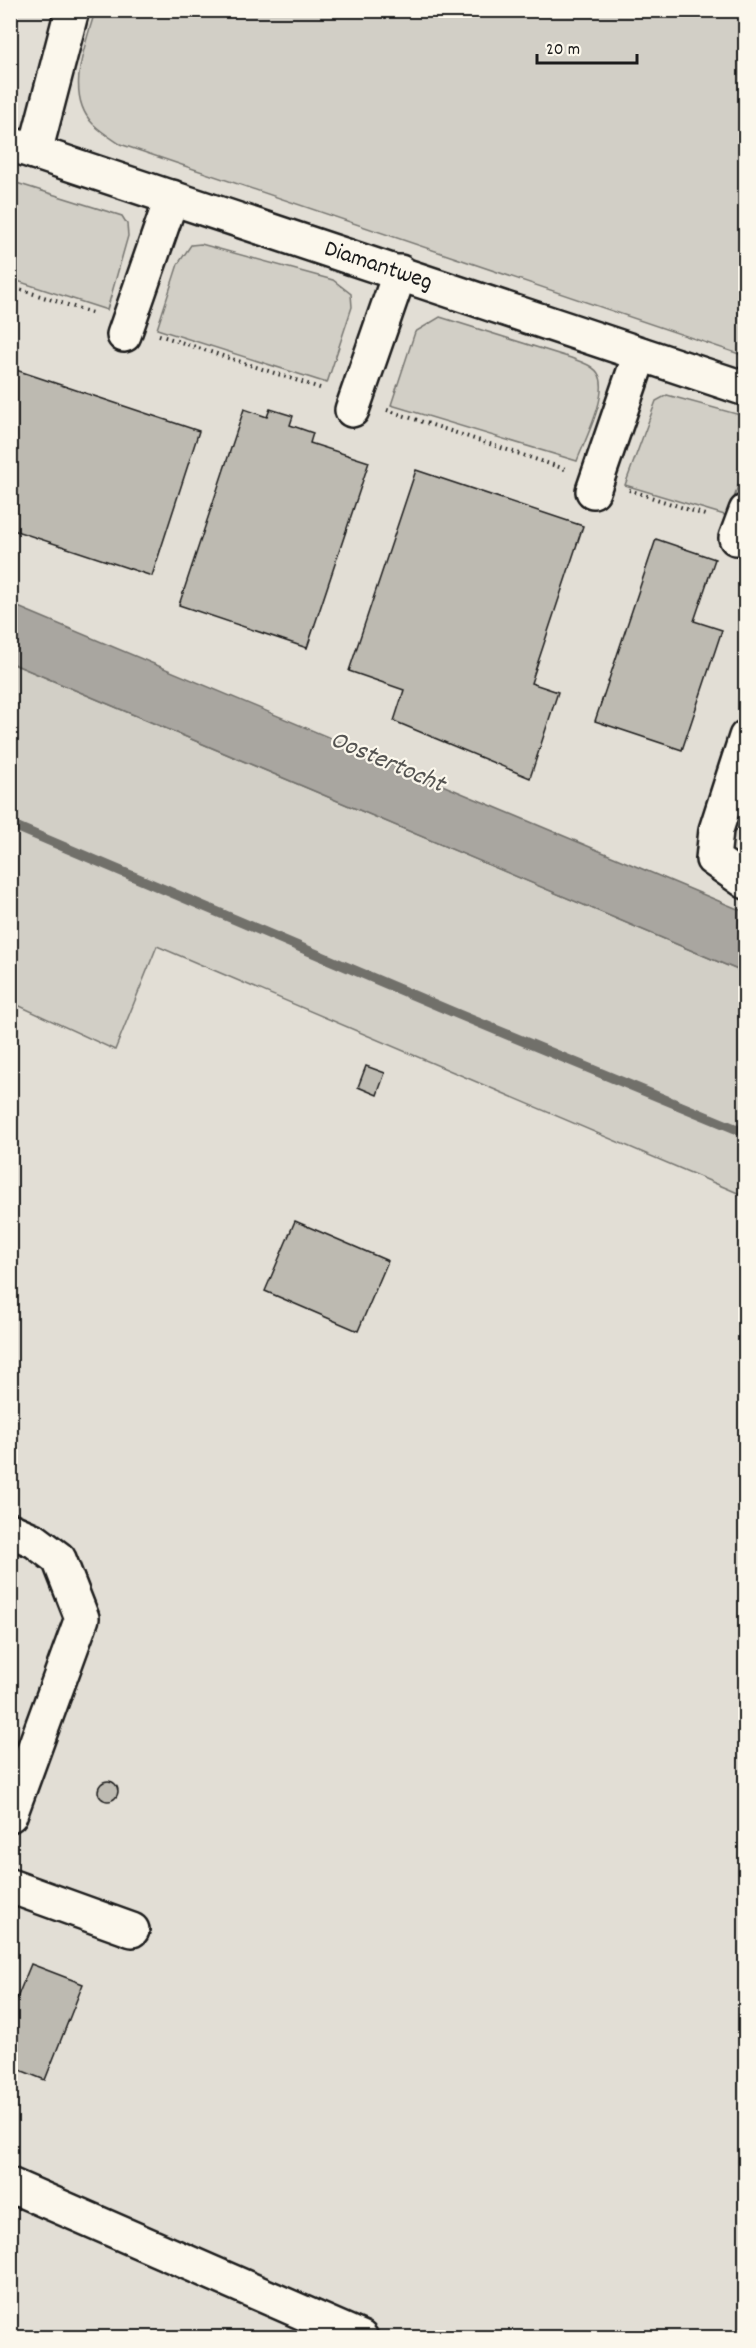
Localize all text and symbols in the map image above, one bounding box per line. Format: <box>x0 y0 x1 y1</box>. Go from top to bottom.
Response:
scale bar <box>537 27 638 65</box>
text: 20 m <box>546 38 580 63</box>
street label: Diamantweg <box>319 233 437 300</box>
water label: Oostertocht <box>324 722 452 805</box>

